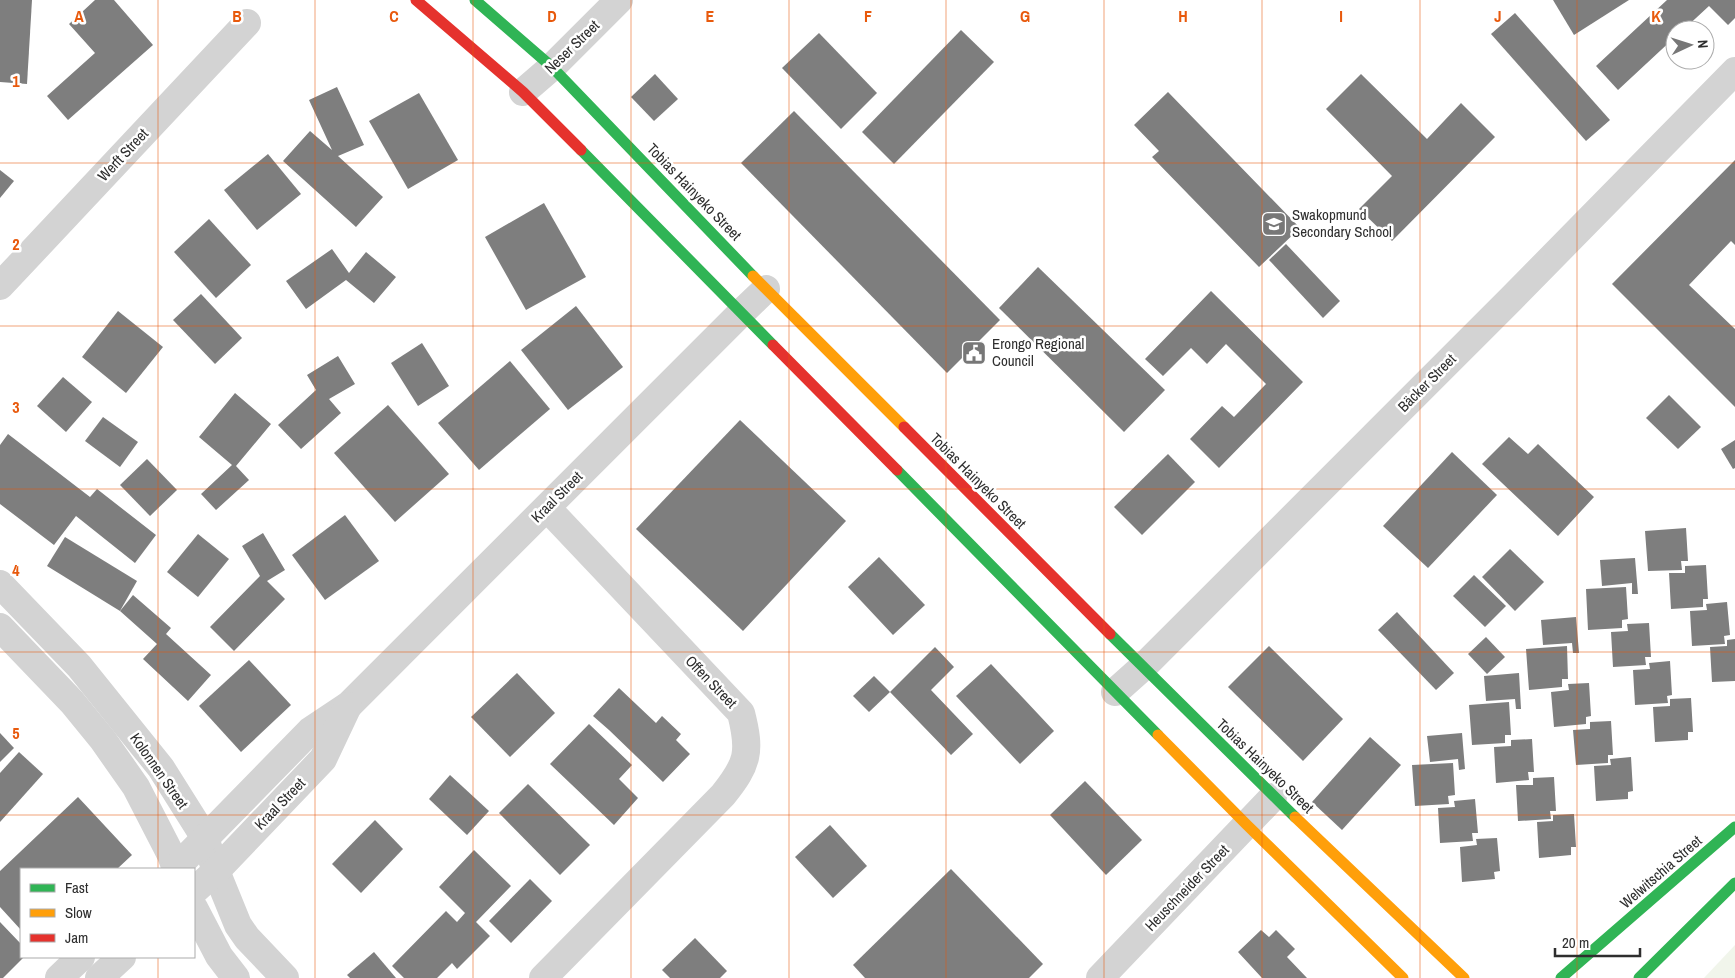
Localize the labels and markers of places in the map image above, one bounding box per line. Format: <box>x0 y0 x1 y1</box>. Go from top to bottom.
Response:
place label: Swakopmund Secondary School <box>1292 204 1392 242</box>
school or university icon: Swakopmund Secondary School <box>1261 211 1287 237</box>
place label: Erongo Regional Council <box>992 333 1084 371</box>
public building icon: Erongo Regional Council <box>961 340 987 366</box>

